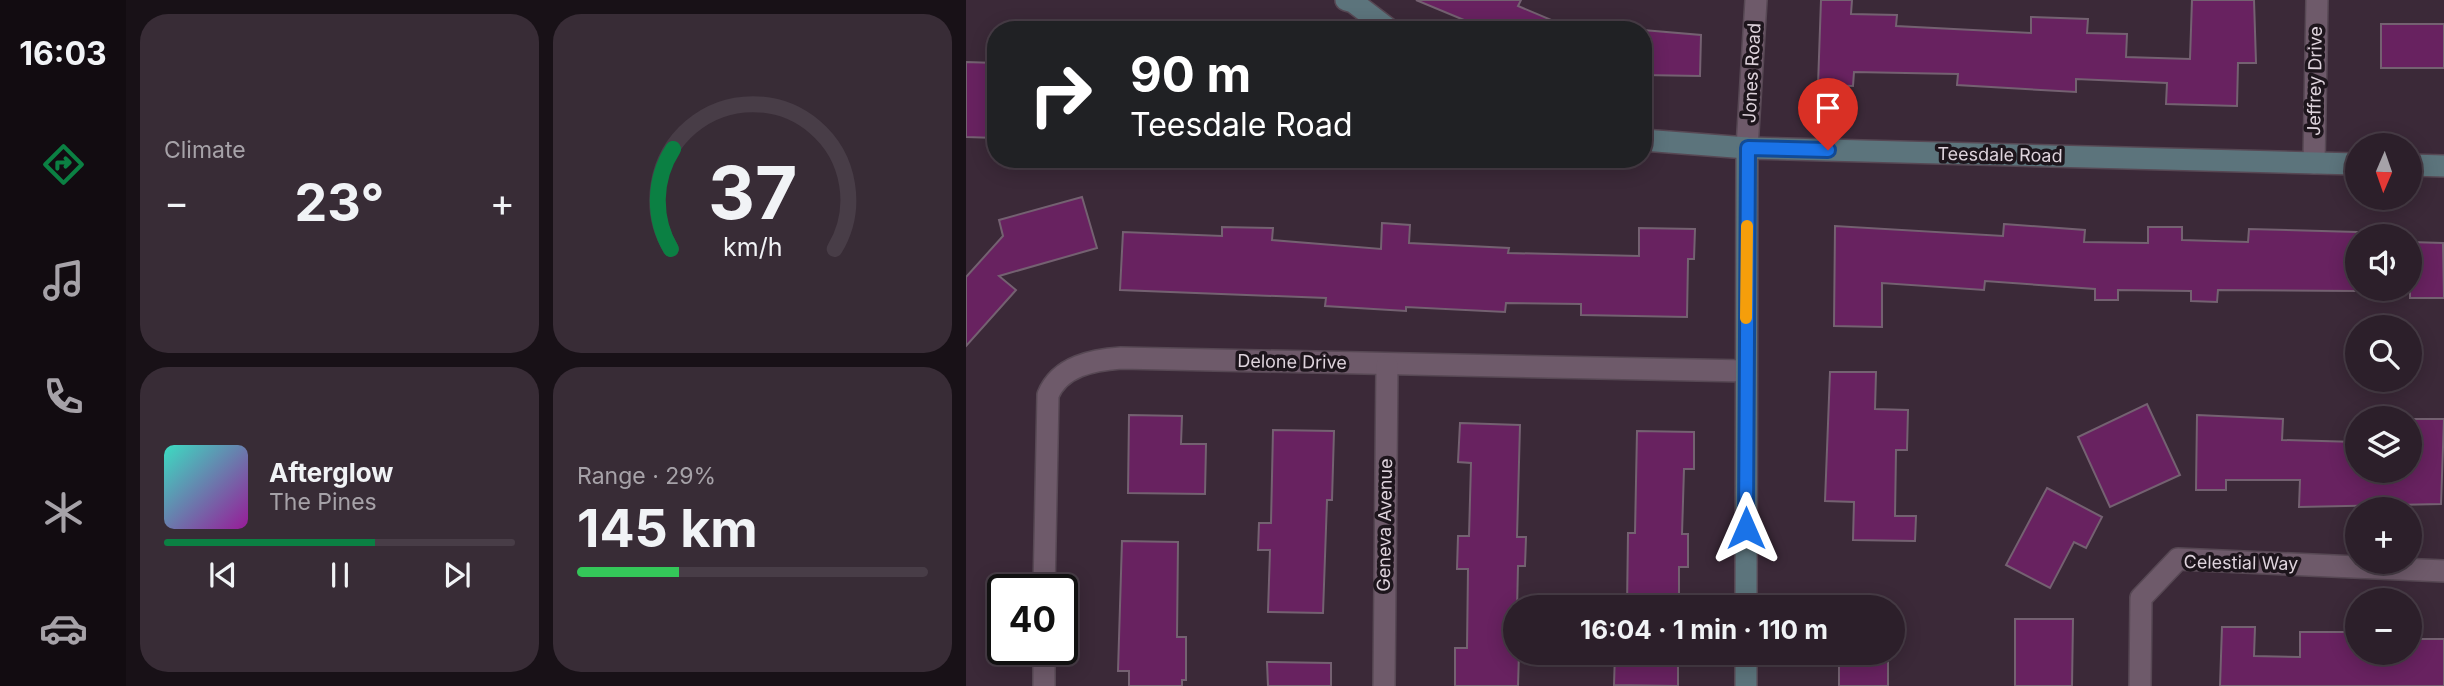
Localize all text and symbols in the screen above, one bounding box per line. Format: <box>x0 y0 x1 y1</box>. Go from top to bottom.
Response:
street label: Jones Road <box>1738 22 1765 124</box>
street label: Jeffrey Drive <box>2303 26 2326 136</box>
text: 16:03 <box>19 34 107 73</box>
text: 90 m <box>1130 45 1251 104</box>
icon: right <box>1015 49 1106 140</box>
pin <box>1798 78 1858 150</box>
icon: arrive <box>1809 89 1847 127</box>
text: Teesdale Road <box>1130 105 1353 144</box>
north arrow <box>2345 133 2422 210</box>
map controls <box>2345 133 2422 665</box>
text: Climate <box>164 136 246 164</box>
icon: directions <box>39 140 88 189</box>
street label: Teesdale Road <box>1937 143 2063 166</box>
text: 37 <box>708 149 797 238</box>
text: 23° <box>295 171 384 234</box>
text: − <box>164 179 189 225</box>
text: + <box>490 179 515 225</box>
button: sound <box>2345 224 2422 301</box>
text: km/h <box>723 232 782 262</box>
icon: music <box>39 256 88 305</box>
button: search <box>2345 315 2422 392</box>
street label: Delone Drive <box>1237 350 1347 373</box>
icon: phone <box>39 372 88 421</box>
button: layers <box>2345 406 2422 483</box>
text: Afterglow <box>269 457 393 488</box>
street label: Geneva Avenue <box>1373 458 1396 592</box>
text: Range · 29% <box>577 462 716 490</box>
icon: climate <box>39 488 88 537</box>
text: The Pines <box>269 488 377 516</box>
position arrow <box>1709 491 1783 565</box>
text: 145 km <box>577 497 758 560</box>
button: + <box>2345 497 2422 574</box>
street label: Celestial Way <box>2184 551 2298 574</box>
icon: previous <box>204 556 242 594</box>
icon: pause <box>321 556 359 594</box>
icon: next <box>438 556 476 594</box>
speed limit sign: 40 <box>987 574 1078 665</box>
button: − <box>2345 588 2422 665</box>
icon: car <box>39 604 88 653</box>
text: 16:04 · 1 min · 110 m <box>1580 614 1828 645</box>

